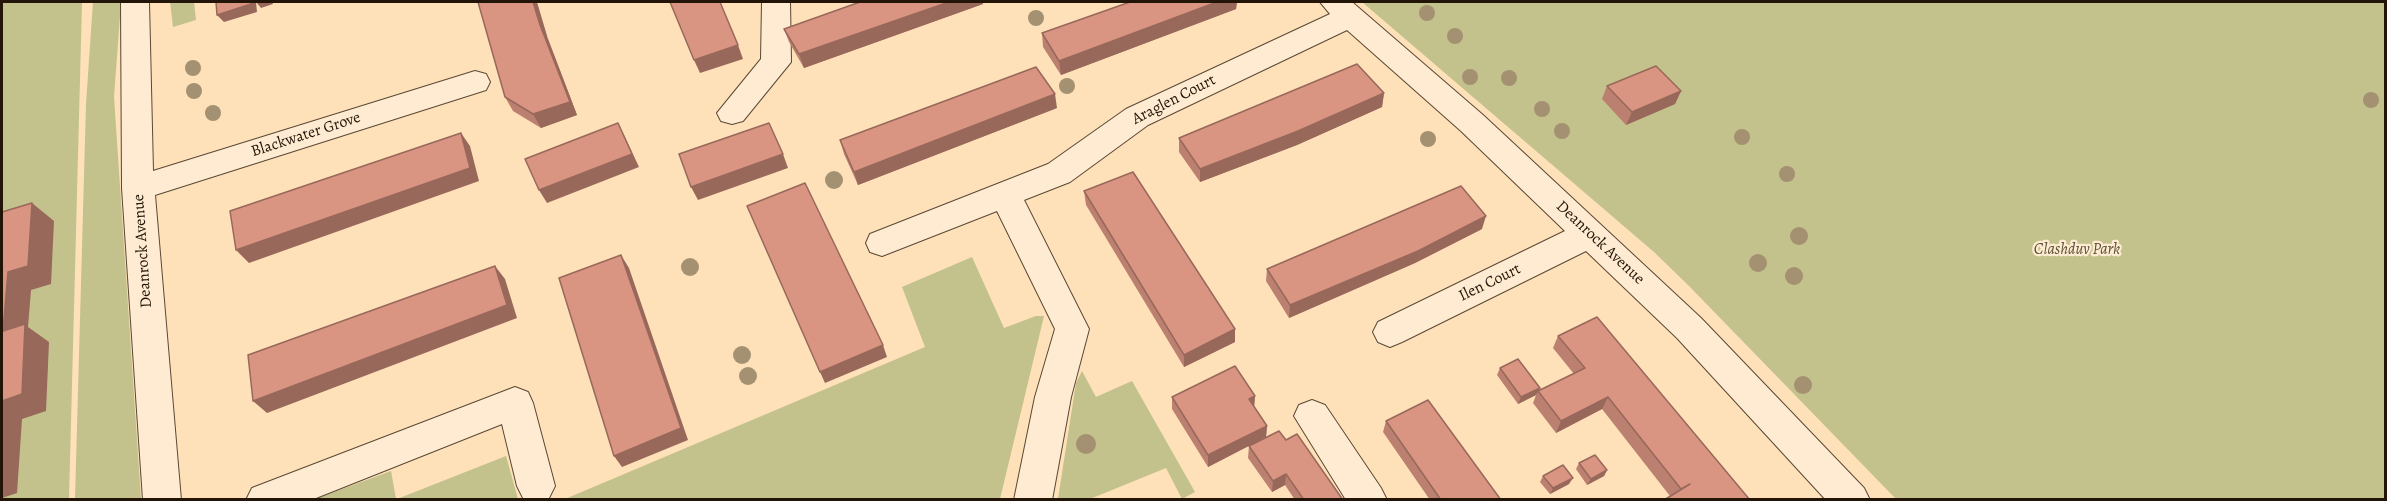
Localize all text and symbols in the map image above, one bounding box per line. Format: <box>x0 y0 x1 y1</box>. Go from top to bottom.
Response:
street label: Araglen Court <box>1129 71 1219 129</box>
street label: Blackwater Grove <box>249 108 363 162</box>
street label: Deanrock Avenue <box>129 193 157 309</box>
street label: Deanrock Avenue <box>1552 197 1648 289</box>
park label: Clashduv Park <box>2034 240 2120 260</box>
street label: Ilen Court <box>1456 260 1524 306</box>

